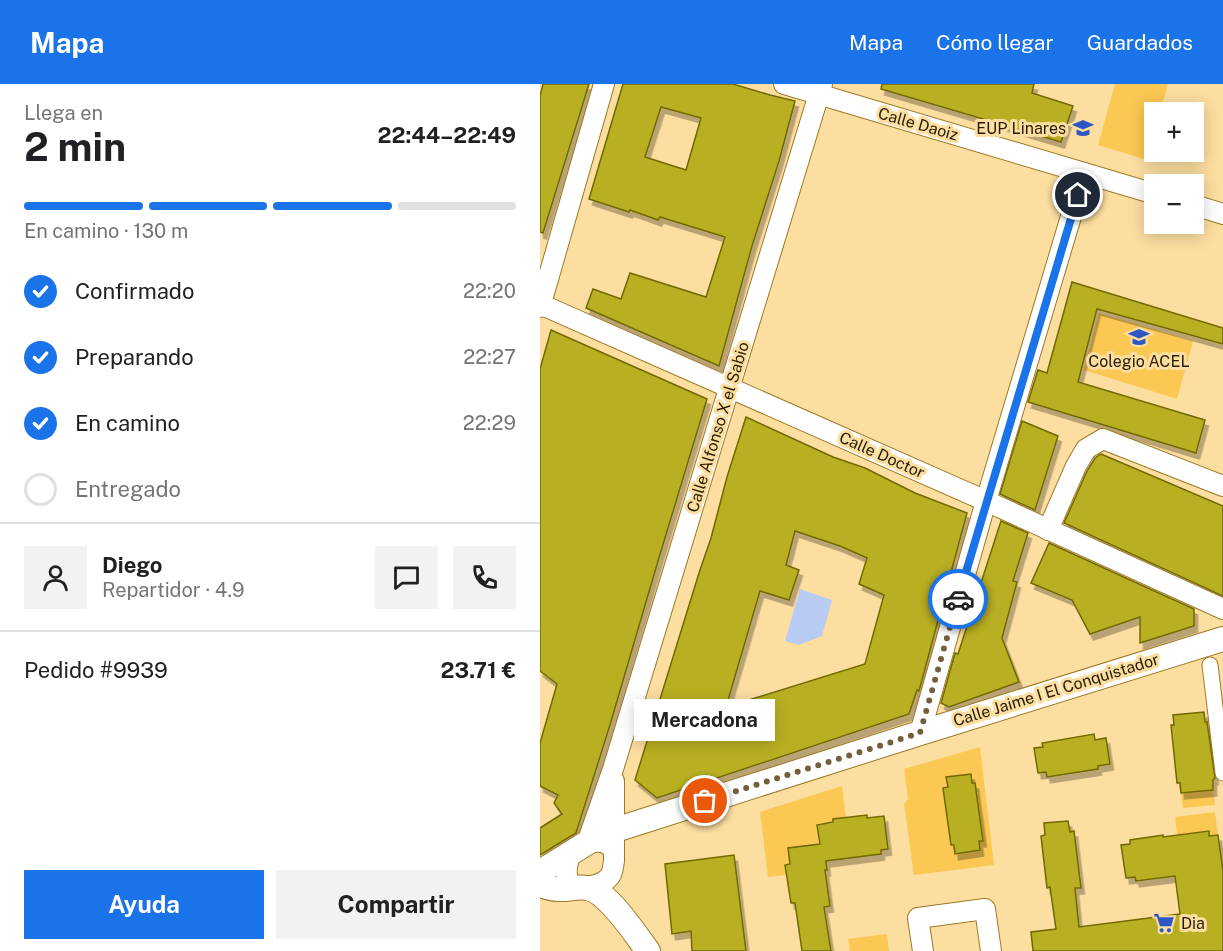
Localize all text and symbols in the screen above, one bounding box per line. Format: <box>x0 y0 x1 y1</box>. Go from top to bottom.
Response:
text: Mapa <box>30 26 104 59</box>
text: Mapa <box>849 30 903 55</box>
text: Cómo llegar <box>936 30 1054 55</box>
text: Guardados <box>1087 30 1193 55</box>
text: Llega en <box>24 101 103 125</box>
map controls <box>1144 102 1204 234</box>
button: + <box>1144 102 1204 162</box>
street label: Calle Daoiz <box>876 104 960 145</box>
school or university icon: EUP Linares <box>1071 116 1095 140</box>
place label: EUP Linares <box>976 119 1066 138</box>
text: 22:44–22:49 <box>378 122 516 148</box>
text: 2 min <box>24 124 126 170</box>
pin <box>1052 169 1103 220</box>
button: − <box>1144 174 1204 234</box>
icon: home <box>1061 178 1094 211</box>
text: En camino · 130 m <box>24 219 188 243</box>
icon: check <box>24 275 57 308</box>
text: Confirmado <box>75 278 194 304</box>
text: 22:20 <box>463 279 516 303</box>
school or university icon: Colegio ACEL <box>1127 325 1151 349</box>
street label: Calle Alfonso X el Sabio <box>683 339 753 515</box>
icon: check <box>24 341 57 374</box>
text: Preparando <box>75 344 194 370</box>
text: 22:27 <box>463 345 516 369</box>
place label: Colegio ACEL <box>1088 352 1190 371</box>
icon: check <box>24 407 57 440</box>
text: En camino <box>75 410 180 436</box>
text: 22:29 <box>463 411 516 435</box>
street label: Calle Doctor <box>836 428 928 482</box>
text: Entregado <box>75 476 181 502</box>
button: person <box>24 546 87 609</box>
button: chat <box>375 546 438 609</box>
button: phone <box>453 546 516 609</box>
text: Diego <box>102 552 162 578</box>
courier <box>928 569 988 629</box>
text: Repartidor · 4.9 <box>102 578 244 602</box>
icon: car <box>942 583 975 616</box>
street label: Calle Jaime I El Conquistador <box>951 650 1161 730</box>
text: Pedido #9939 <box>24 657 168 683</box>
text: 23.71 € <box>441 657 516 683</box>
callout: Mercadona <box>634 699 776 741</box>
text: Mercadona <box>651 708 758 732</box>
pin <box>679 775 730 826</box>
icon: bag <box>688 784 721 817</box>
button: Ayuda <box>24 870 264 939</box>
button: Compartir <box>276 870 516 939</box>
supermarket icon: Dia <box>1152 911 1176 935</box>
place label: Dia <box>1181 914 1205 933</box>

